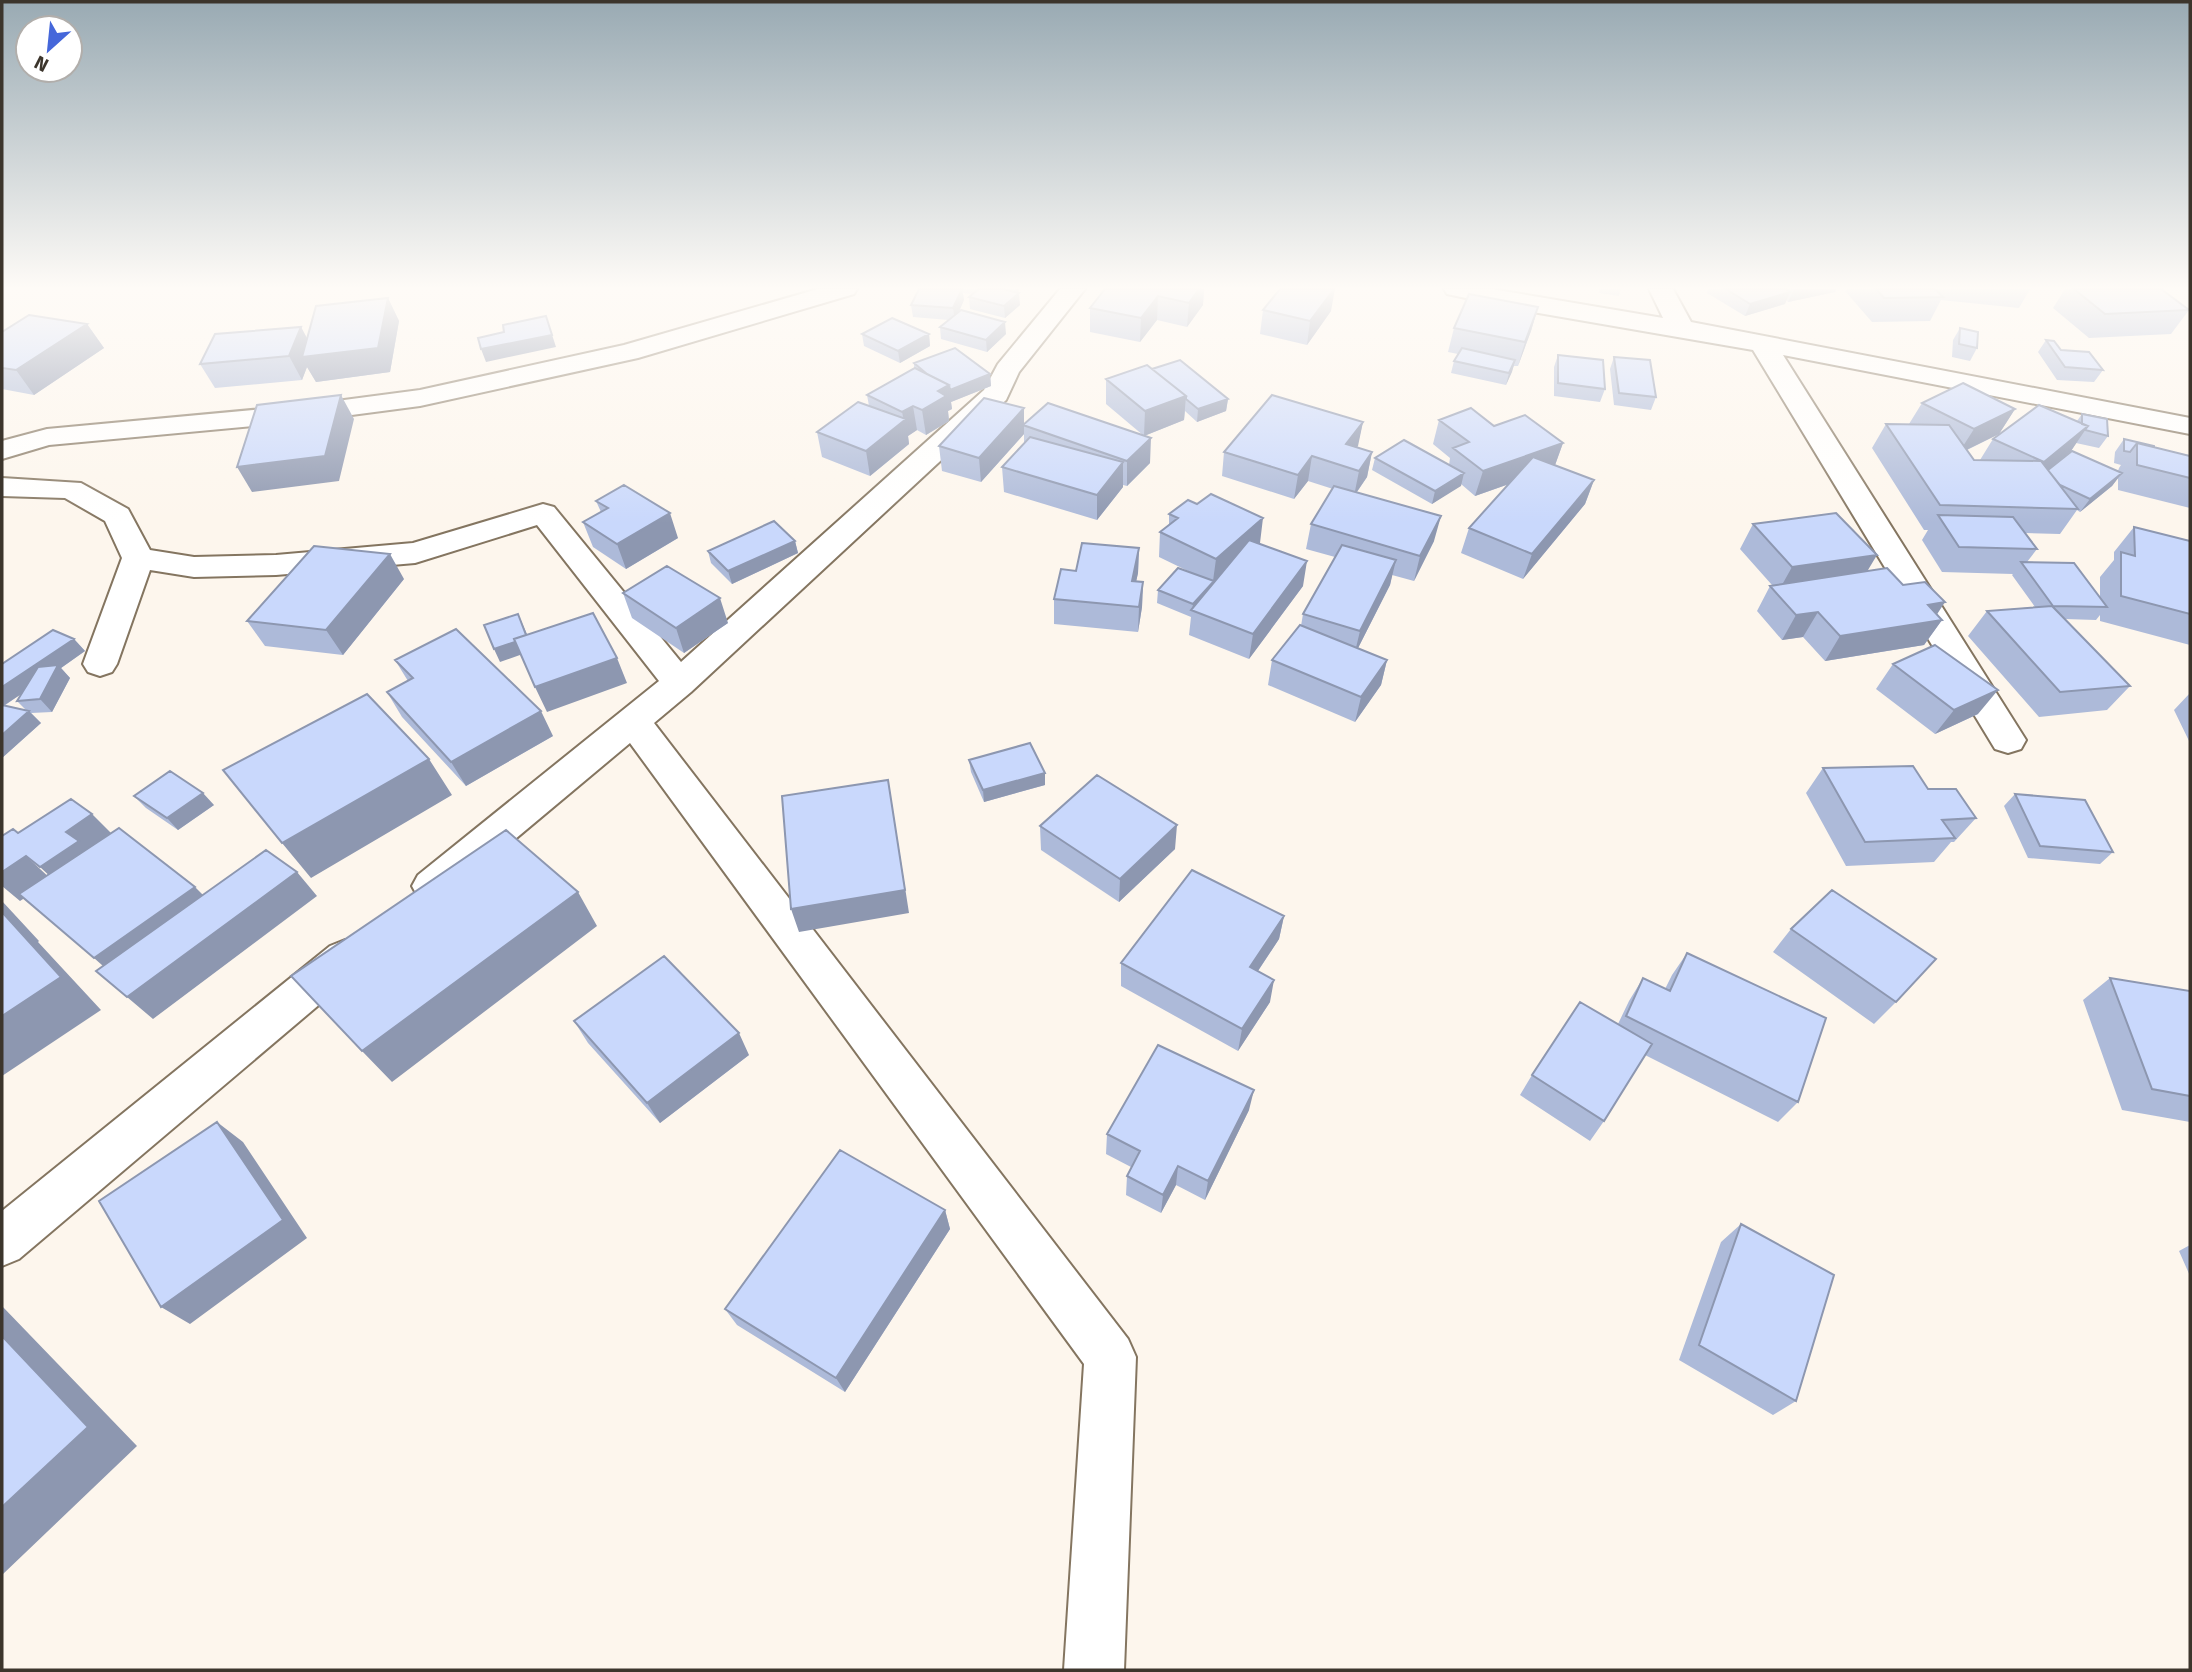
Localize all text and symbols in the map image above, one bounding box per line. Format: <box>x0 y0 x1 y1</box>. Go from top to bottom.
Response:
north arrow <box>14 14 84 84</box>
text: N <box>31 51 52 77</box>

